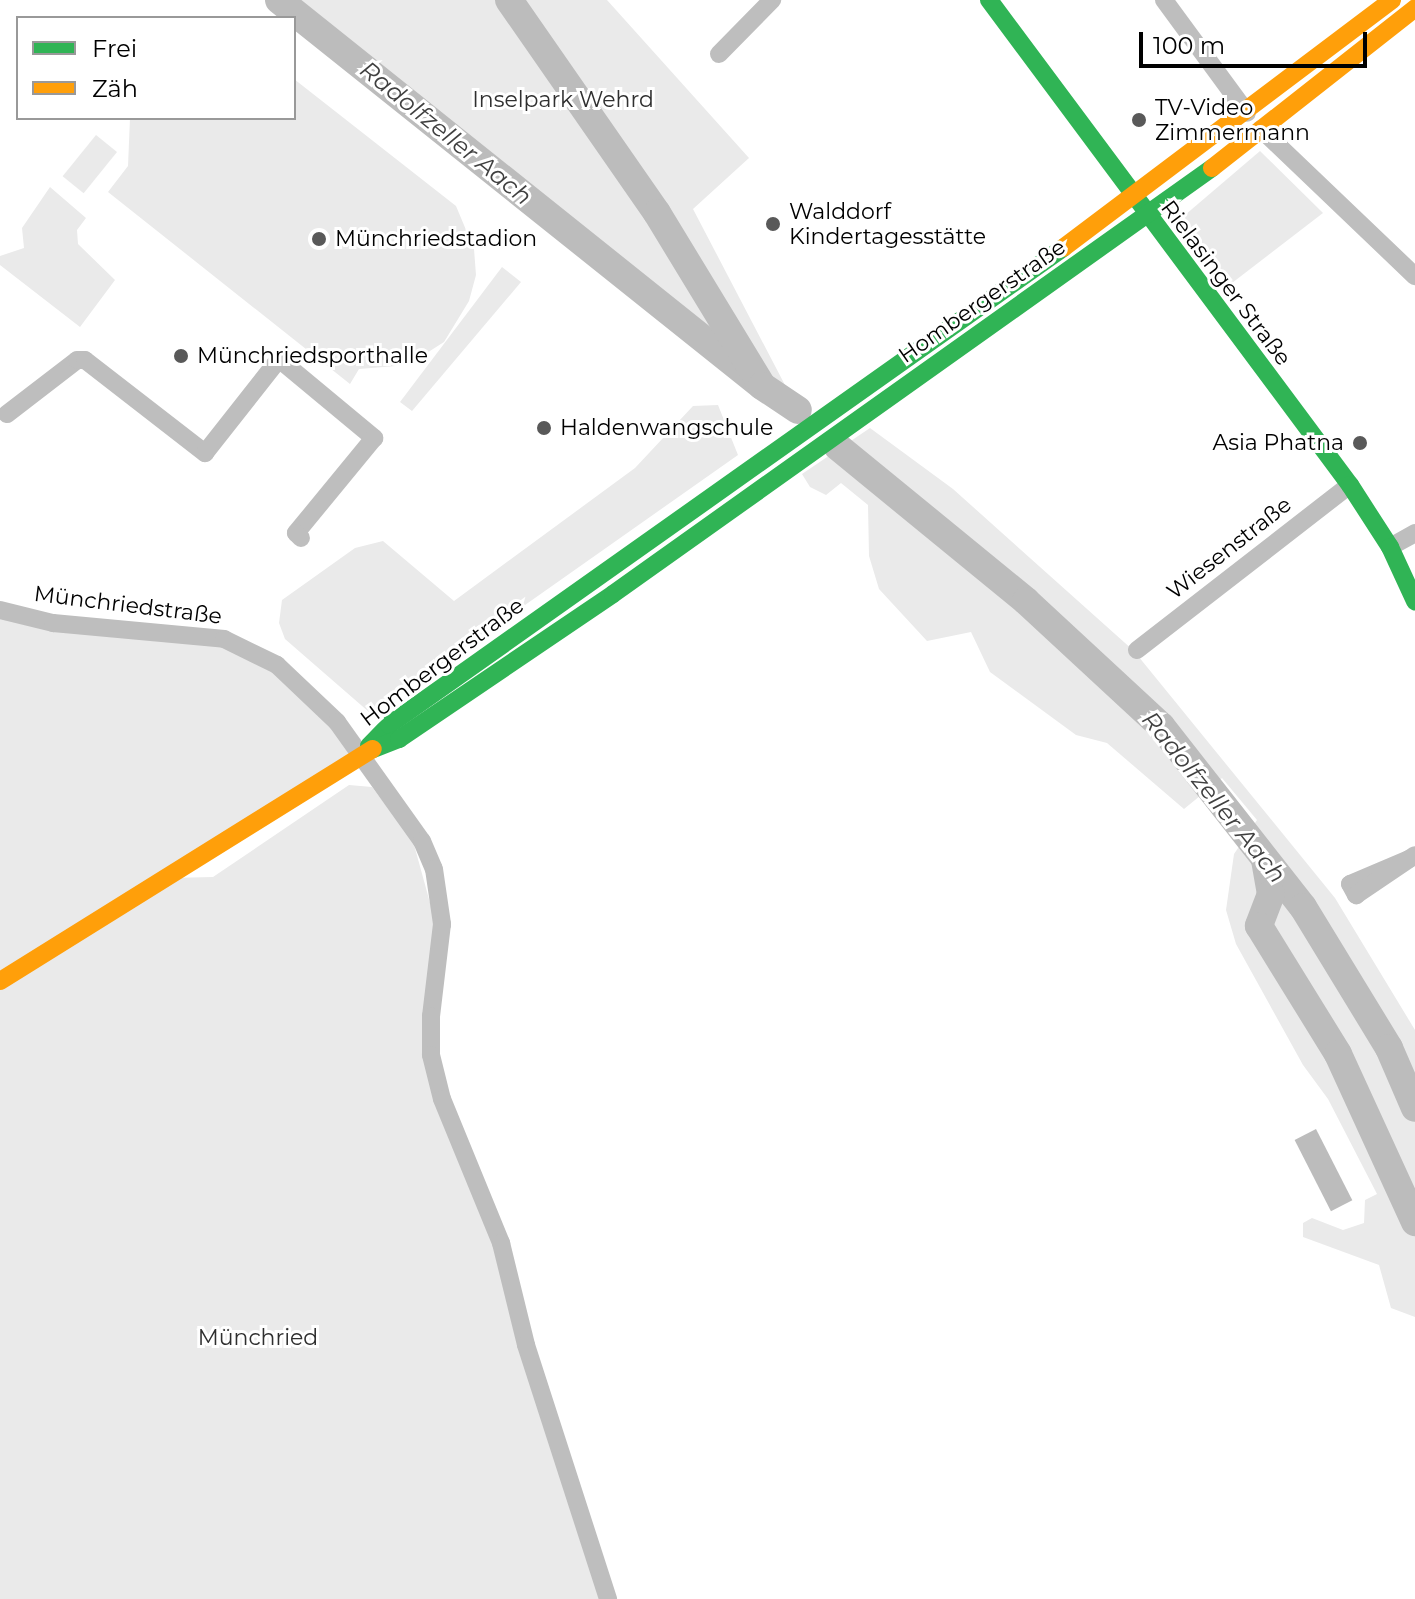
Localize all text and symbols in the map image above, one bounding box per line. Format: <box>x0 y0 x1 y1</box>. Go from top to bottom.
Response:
legend <box>16 16 296 120</box>
scale bar <box>1143 16 1371 66</box>
text: 100 m <box>1153 31 1225 60</box>
text: Frei <box>92 34 137 63</box>
water label: Radolfzeller Aach <box>354 55 538 211</box>
text: Zäh <box>92 74 138 103</box>
park label: Inselpark Wehrd <box>472 87 654 113</box>
place label: TV-Video Zimmermann <box>1155 94 1310 146</box>
marker: TV-Video Zimmermann <box>1130 111 1148 129</box>
street label: Rielasinger Straße <box>1155 195 1297 371</box>
place label: Walddorf Kindertagesstätte <box>789 198 986 250</box>
marker: Walddorf Kindertagesstätte <box>764 215 782 233</box>
place label: Münchriedstadion <box>335 226 537 252</box>
marker: Münchriedstadion <box>310 230 328 248</box>
street label: Hombergerstraße <box>894 234 1070 368</box>
place label: Münchriedsporthalle <box>197 343 428 369</box>
marker: Münchriedsporthalle <box>172 347 190 365</box>
place label: Haldenwangschule <box>560 415 773 441</box>
marker: Haldenwangschule <box>535 419 553 437</box>
place label: Asia Phatna <box>1213 430 1344 456</box>
marker: Asia Phatna <box>1351 434 1369 452</box>
street label: Wiesenstraße <box>1161 491 1297 605</box>
street label: Münchriedstraße <box>33 580 223 630</box>
street label: Hombergerstraße <box>355 592 529 732</box>
water label: Radolfzeller Aach <box>1136 705 1292 889</box>
park label: Münchried <box>198 1325 318 1351</box>

